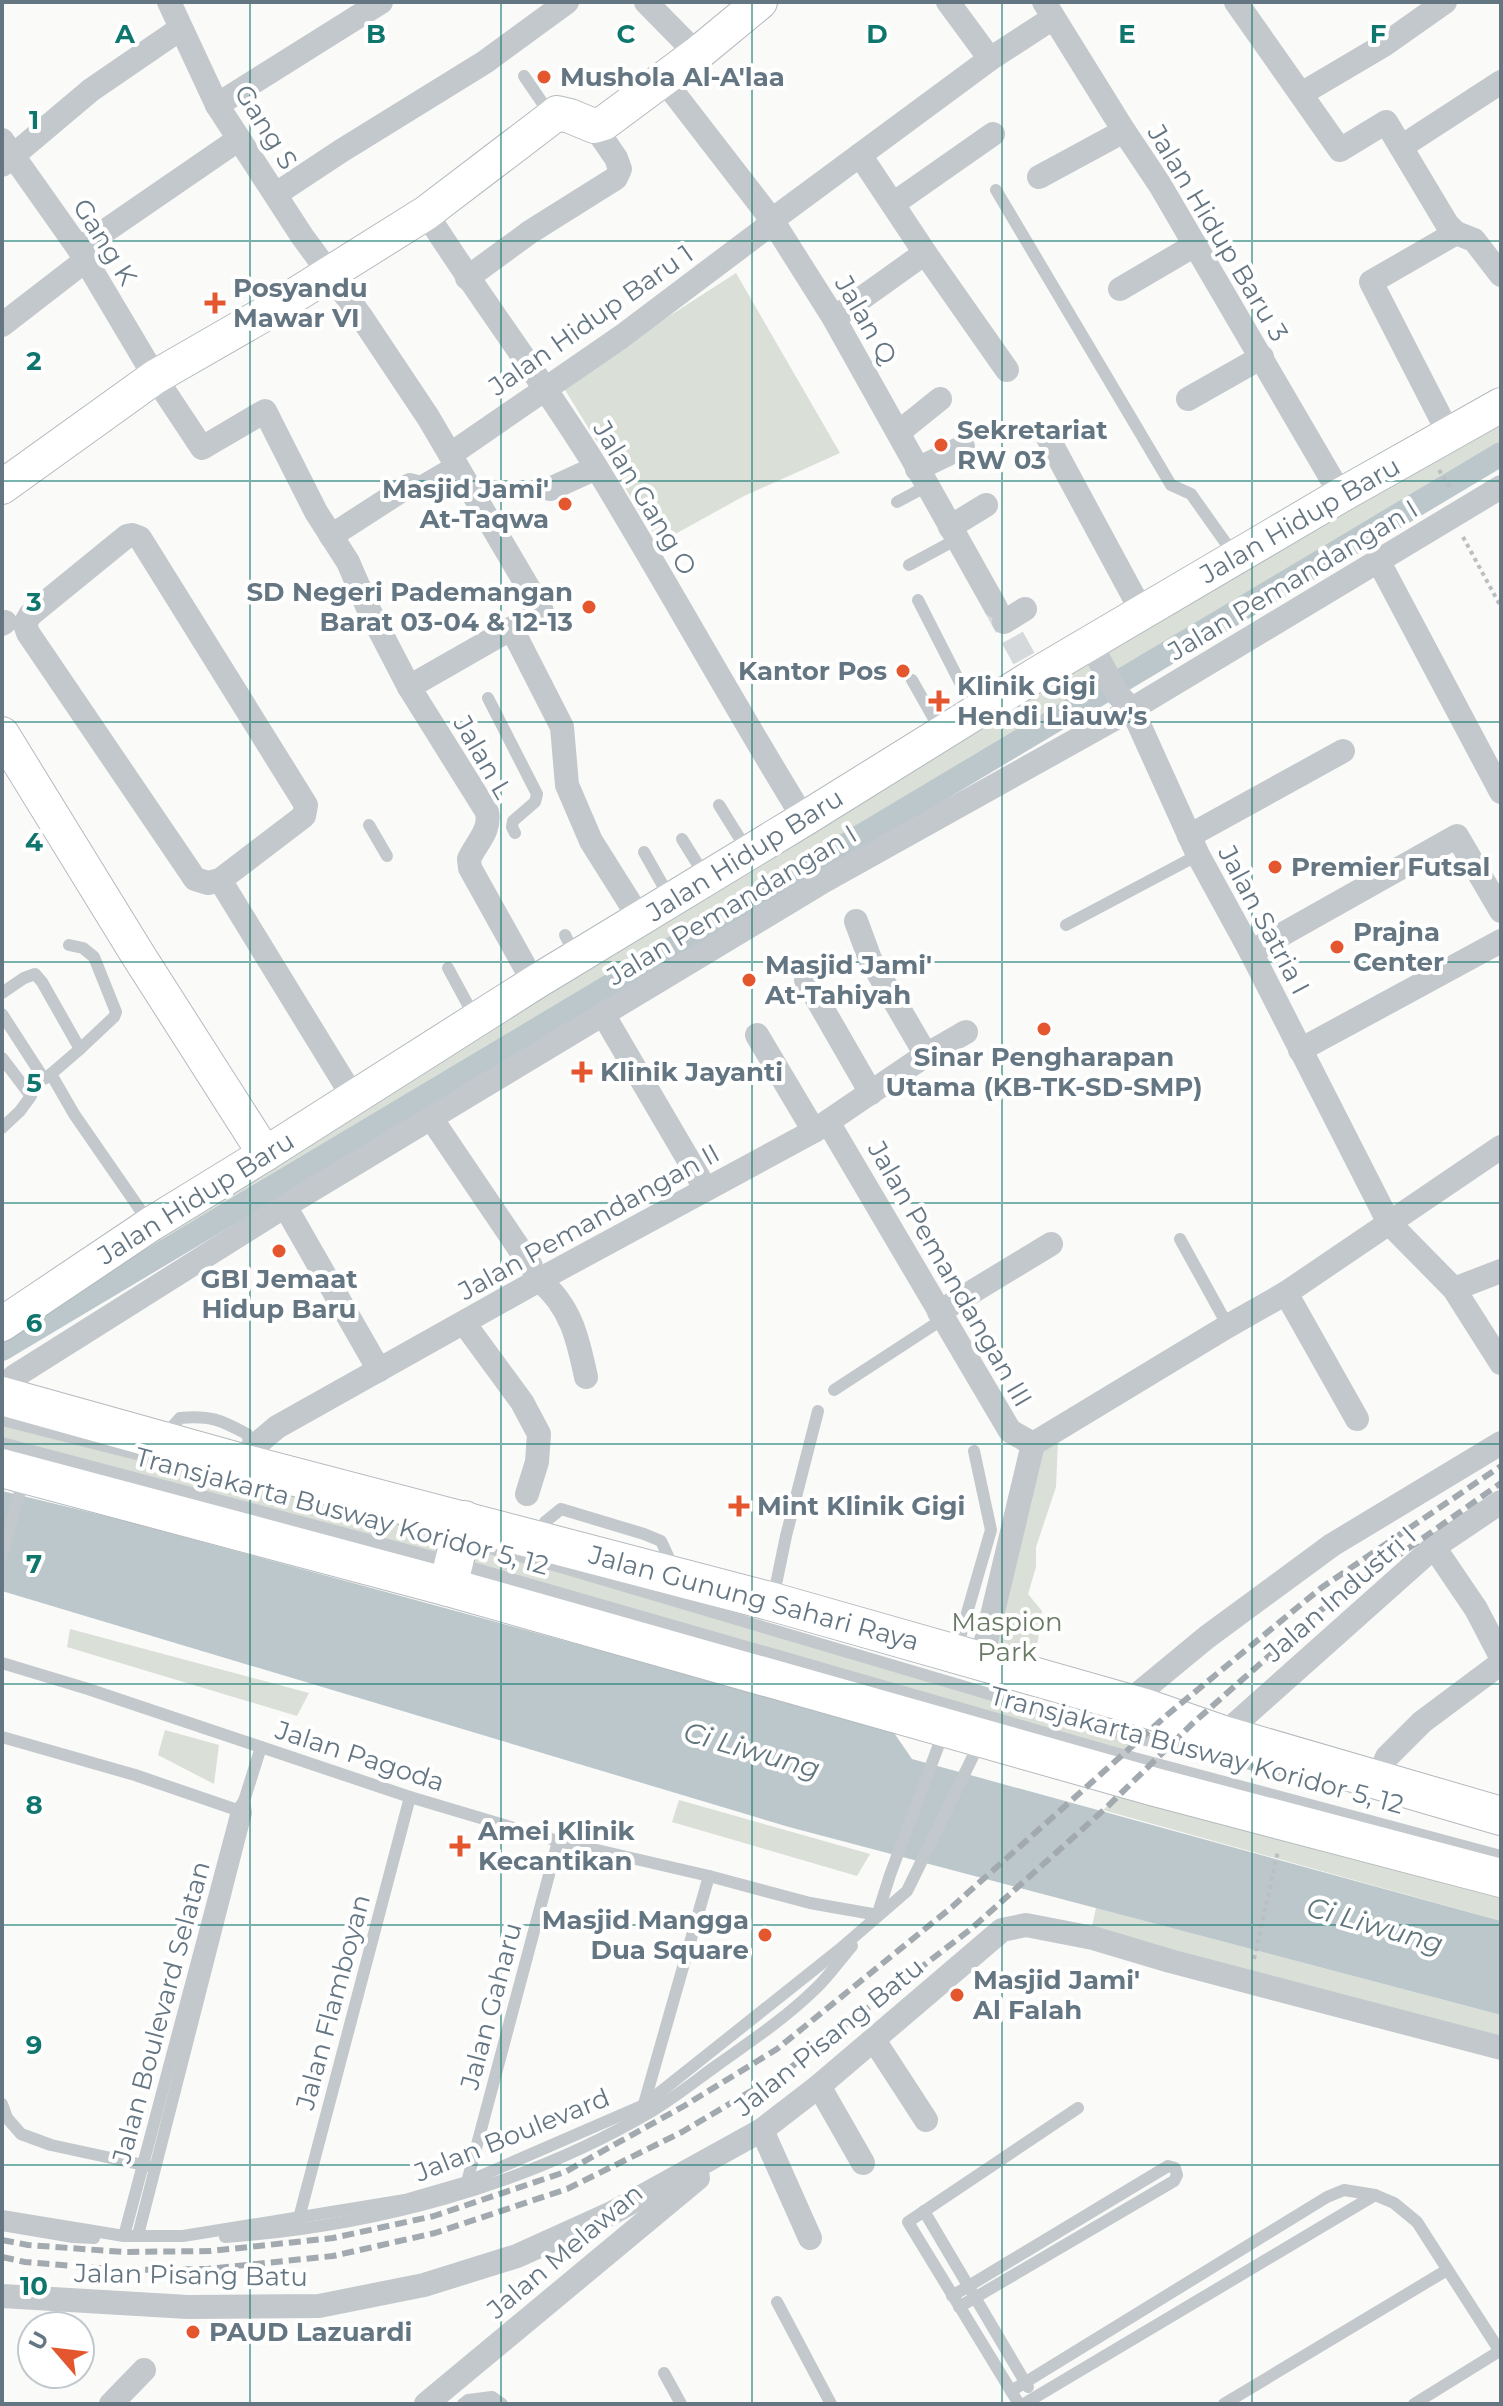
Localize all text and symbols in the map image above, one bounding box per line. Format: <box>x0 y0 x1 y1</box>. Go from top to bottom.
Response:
text: A <box>114 18 136 50</box>
text: B <box>366 18 386 50</box>
text: C <box>617 18 636 50</box>
text: D <box>866 18 888 50</box>
text: E <box>1118 18 1136 50</box>
text: F <box>1370 18 1386 50</box>
place label: Mushola Al-A'laa <box>560 61 785 93</box>
marker: Mushola Al-A'laa <box>535 68 553 86</box>
street label: Gang S <box>228 79 304 175</box>
text: 1 <box>29 104 39 136</box>
street label: Jalan Hidup Baru 3 <box>1140 118 1295 347</box>
street label: Gang K <box>66 193 144 292</box>
street label: Jalan Hidup Baru 1 <box>482 238 699 403</box>
street label: Jalan Q <box>827 269 904 370</box>
place label: Posyandu Mawar VI <box>233 272 368 334</box>
marker: Posyandu Mawar VI <box>204 292 226 314</box>
text: 2 <box>26 345 42 377</box>
street label: Jalan Gang O <box>586 414 704 581</box>
place label: Sekretariat RW 03 <box>957 414 1108 476</box>
marker: Sekretariat RW 03 <box>932 436 950 454</box>
street label: Jalan Hidup Baru <box>1193 450 1406 591</box>
place label: Masjid Jami' At-Taqwa <box>382 473 549 535</box>
street label: Jalan Pemandangan I <box>1162 493 1424 668</box>
marker: Masjid Jami' At-Taqwa <box>556 495 574 513</box>
place label: SD Negeri Pademangan Barat 03-04 & 12-13 <box>246 576 573 638</box>
text: 3 <box>25 586 42 618</box>
marker: SD Negeri Pademangan Barat 03-04 & 12-13 <box>580 598 598 616</box>
place label: Kantor Pos <box>738 655 887 687</box>
marker: Kantor Pos <box>894 662 912 680</box>
place label: Klinik Gigi Hendi Liauw's <box>957 670 1147 732</box>
marker: Klinik Gigi Hendi Liauw's <box>928 690 950 712</box>
street label: Jalan L <box>446 709 520 805</box>
street label: Jalan Hidup Baru <box>640 782 849 929</box>
street label: Jalan Pemandangan I <box>601 818 863 993</box>
text: 4 <box>25 826 43 858</box>
street label: Jalan Satria I <box>1211 839 1317 1000</box>
place label: Premier Futsal <box>1291 851 1490 883</box>
marker: Premier Futsal <box>1266 858 1284 876</box>
place label: Prajna Center <box>1353 916 1444 978</box>
marker: Prajna Center <box>1328 938 1346 956</box>
place label: Masjid Jami' At-Tahiyah <box>764 949 932 1011</box>
marker: Masjid Jami' At-Tahiyah <box>740 971 758 989</box>
marker: Sinar Pengharapan Utama (KB-TK-SD-SMP) <box>1035 1020 1053 1038</box>
place label: Sinar Pengharapan Utama (KB-TK-SD-SMP) <box>885 1041 1203 1103</box>
place label: Klinik Jayanti <box>600 1056 783 1088</box>
marker: Klinik Jayanti <box>571 1061 593 1083</box>
text: 5 <box>26 1067 42 1099</box>
street label: Jalan Hidup Baru <box>91 1125 300 1272</box>
street label: Jalan Pemandangan III <box>860 1135 1039 1412</box>
street label: Jalan Pemandangan II <box>452 1137 725 1308</box>
marker: GBI Jemaat Hidup Baru <box>270 1242 288 1260</box>
place label: GBI Jemaat Hidup Baru <box>201 1263 357 1325</box>
text: 6 <box>26 1307 43 1339</box>
street label: Transjakarta Busway Koridor 5, 12 <box>132 1440 552 1582</box>
place label: Mint Klinik Gigi <box>757 1490 965 1522</box>
marker: Mint Klinik Gigi <box>728 1495 750 1517</box>
street label: Jalan Industri I <box>1257 1519 1422 1669</box>
street label: Jalan Gunung Sahari Raya <box>584 1538 923 1658</box>
text: 7 <box>26 1548 42 1580</box>
park label: Maspion Park <box>951 1606 1063 1668</box>
street label: Transjakarta Busway Koridor 5, 12 <box>987 1679 1407 1821</box>
street label: Jalan Pagoda <box>271 1713 449 1798</box>
water label: Ci Liwung <box>680 1714 824 1786</box>
text: 8 <box>25 1789 43 1821</box>
place label: Amei Klinik Kecantikan <box>477 1815 636 1877</box>
marker: Amei Klinik Kecantikan <box>449 1835 471 1857</box>
street label: Jalan Boulevard Selatan <box>105 1857 217 2167</box>
water label: Ci Liwung <box>1303 1889 1447 1961</box>
street label: Jalan Flamboyan <box>289 1891 377 2114</box>
place label: Masjid Mangga Dua Square <box>542 1904 749 1966</box>
street label: Jalan Gaharu <box>453 1919 529 2094</box>
marker: Masjid Mangga Dua Square <box>756 1926 774 1944</box>
street label: Jalan Pisang Batu <box>727 1951 930 2124</box>
place label: Masjid Jami' Al Falah <box>972 1964 1140 2026</box>
marker: Masjid Jami' Al Falah <box>948 1986 966 2004</box>
text: 9 <box>26 2029 42 2061</box>
street label: Jalan Boulevard <box>409 2081 614 2189</box>
street label: Jalan Melawan <box>480 2177 649 2326</box>
street label: Jalan Pisang Batu <box>73 2257 308 2293</box>
text: 10 <box>20 2270 48 2302</box>
north arrow <box>16 2310 96 2390</box>
place label: PAUD Lazuardi <box>209 2316 412 2348</box>
marker: PAUD Lazuardi <box>184 2323 202 2341</box>
text: U <box>23 2327 55 2355</box>

